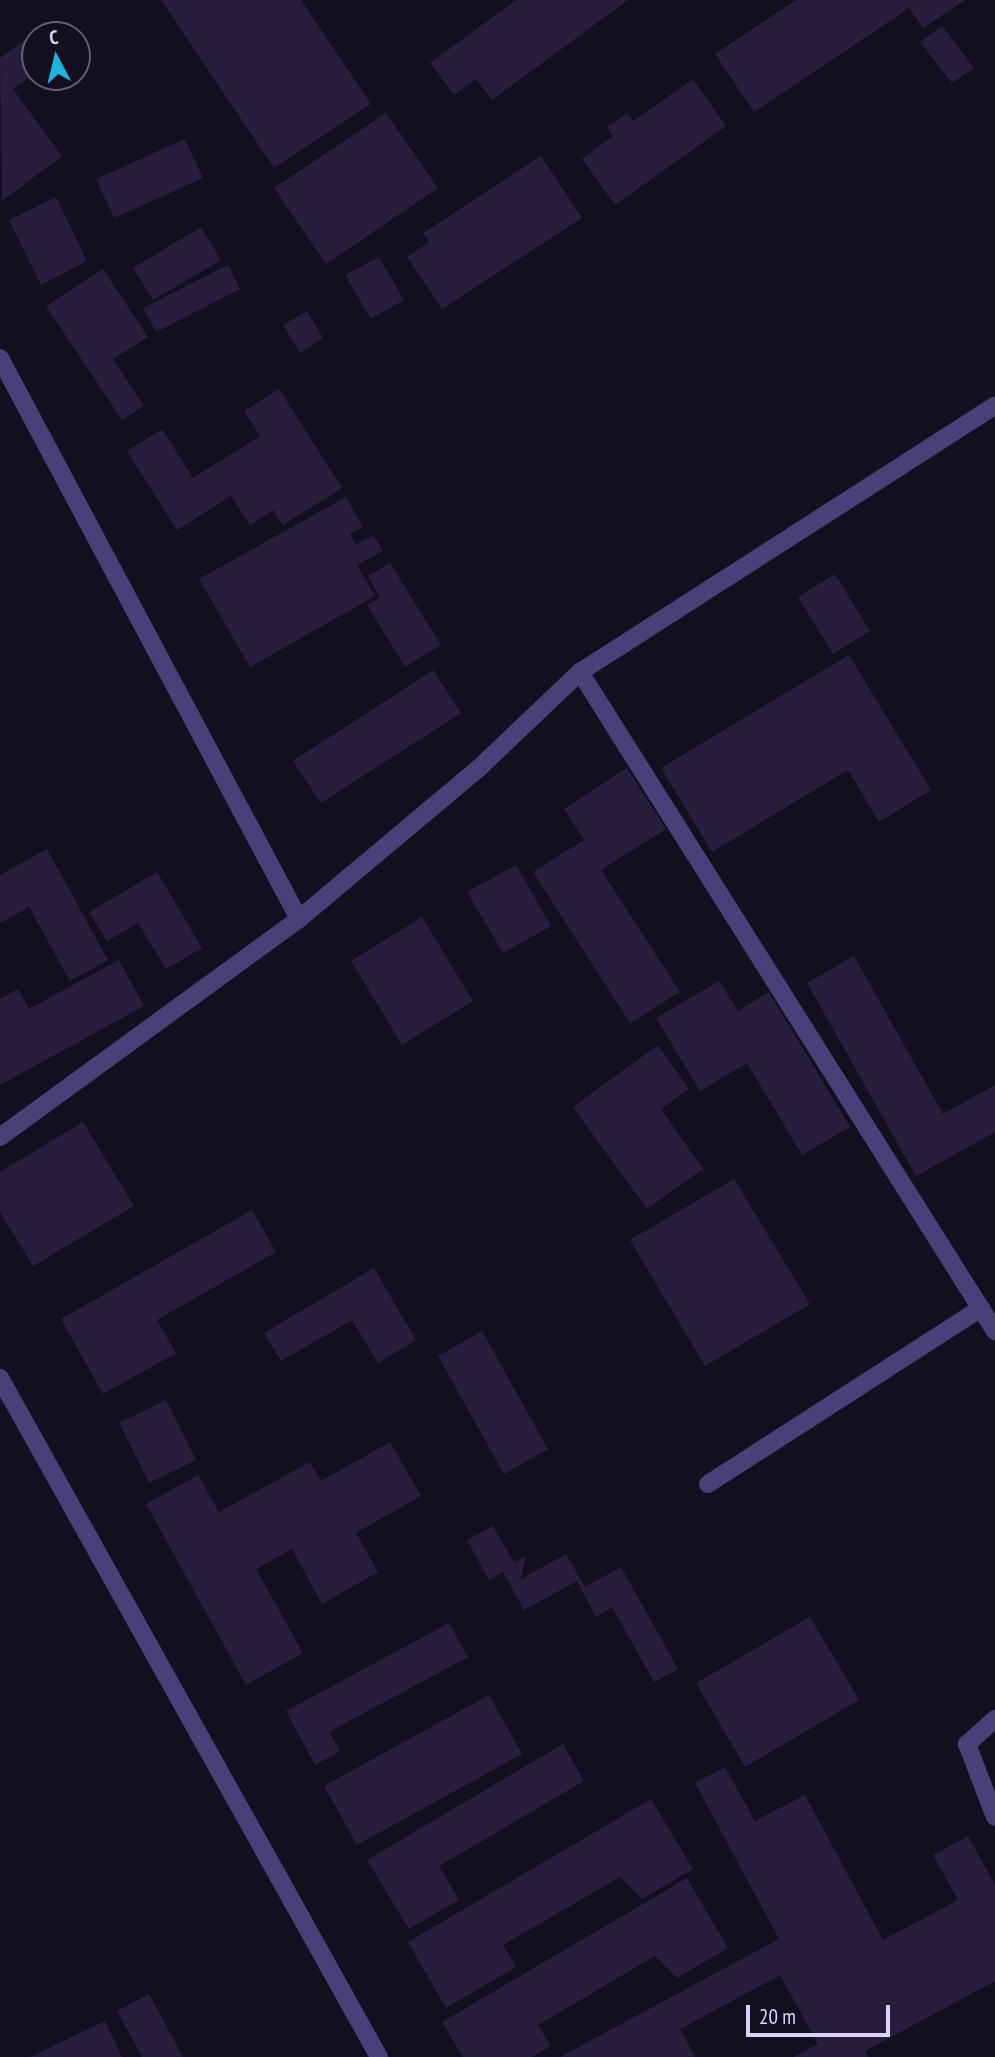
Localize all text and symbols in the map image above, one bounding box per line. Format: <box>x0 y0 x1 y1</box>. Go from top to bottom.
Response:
north arrow <box>21 21 91 91</box>
text: С <box>48 25 59 50</box>
scale bar <box>750 1990 894 2034</box>
text: 20 m <box>759 2003 796 2030</box>

